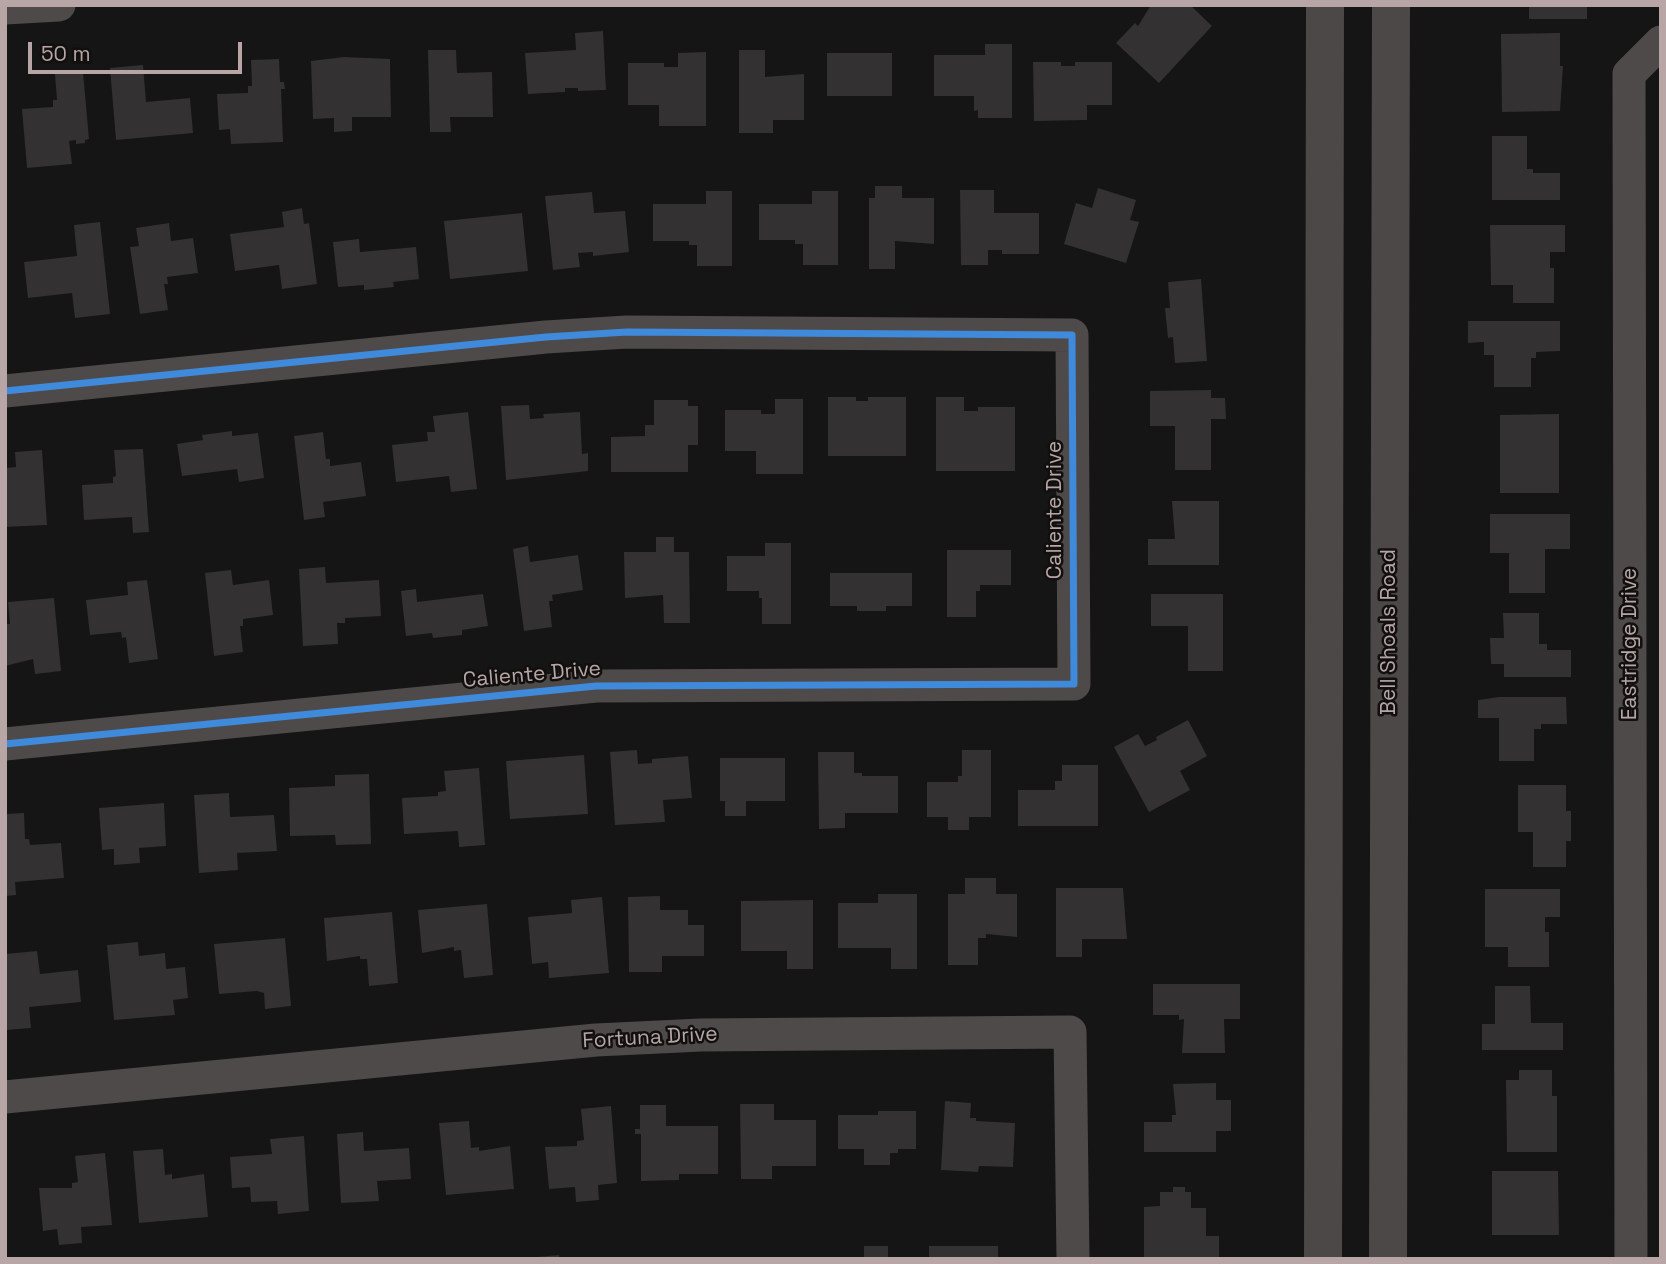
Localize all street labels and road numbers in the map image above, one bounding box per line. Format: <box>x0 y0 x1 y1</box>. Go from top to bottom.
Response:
street label: Caliente Drive <box>1042 441 1068 579</box>
street label: Bell Shoals Road <box>1376 549 1402 715</box>
street label: Eastridge Drive <box>1617 568 1643 720</box>
street label: Caliente Drive <box>462 656 602 694</box>
street label: Fortuna Drive <box>582 1022 718 1054</box>

